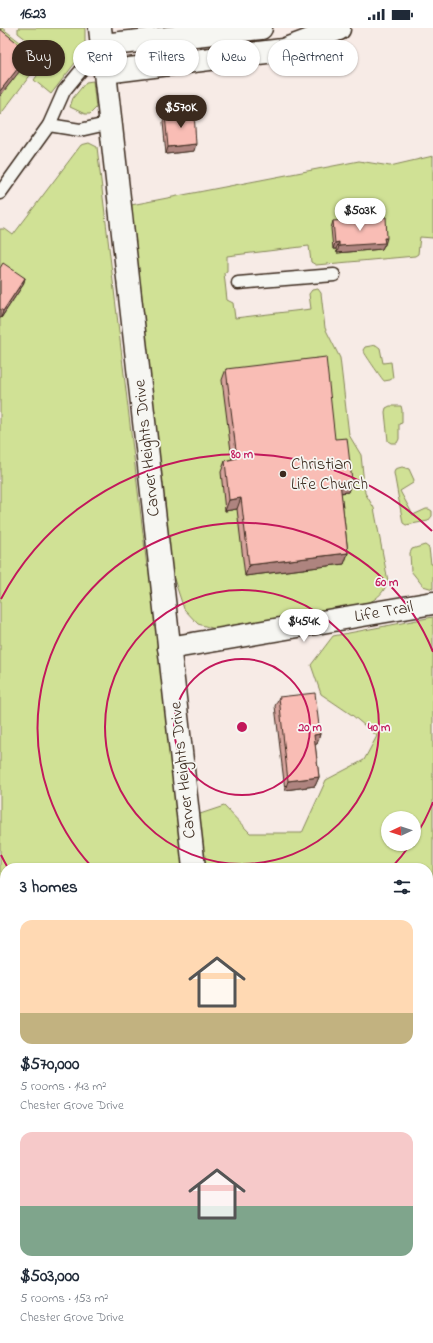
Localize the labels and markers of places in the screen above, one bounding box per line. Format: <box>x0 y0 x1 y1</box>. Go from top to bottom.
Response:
pin: $570K <box>153 95 209 129</box>
pin: $503K <box>332 198 388 232</box>
place label: Christian Life Church <box>291 452 368 497</box>
marker: Christian Life Church <box>278 469 288 479</box>
pin: $454K <box>276 609 332 643</box>
centre of rings <box>235 720 249 734</box>

